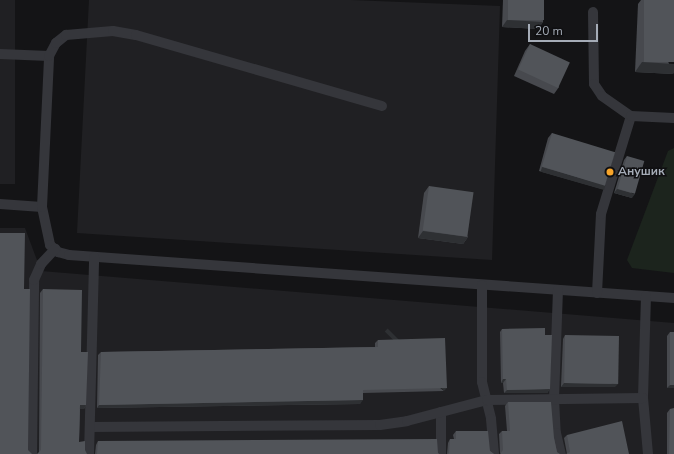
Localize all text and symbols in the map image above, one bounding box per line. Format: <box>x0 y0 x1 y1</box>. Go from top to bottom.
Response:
scale bar <box>530 16 600 42</box>
text: 20 m <box>535 23 563 39</box>
place label: Анушик <box>618 165 665 179</box>
marker: Анушик <box>605 167 615 177</box>

